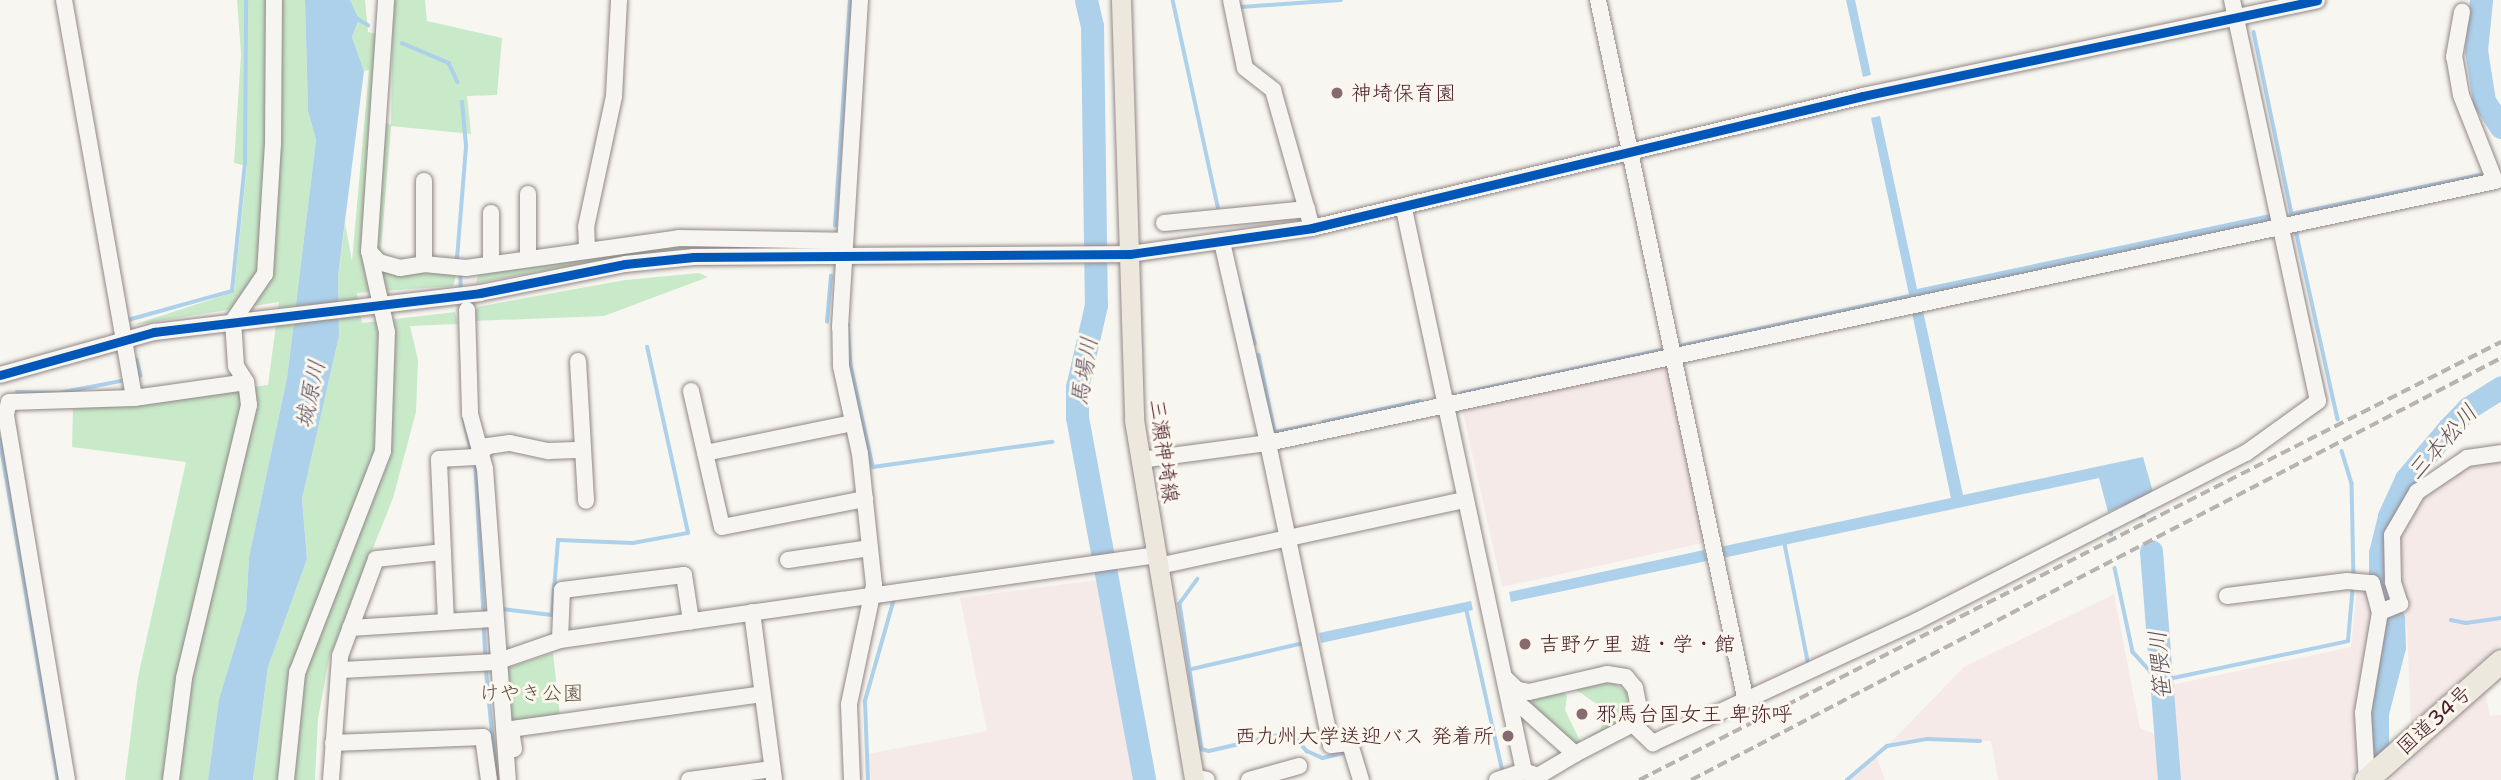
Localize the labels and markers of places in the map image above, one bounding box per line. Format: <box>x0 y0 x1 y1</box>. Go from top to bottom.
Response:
place label: 神埼保育園 <box>1351 80 1456 106</box>
marker: 神埼保育園 <box>1329 85 1345 101</box>
place label: 吉野ケ里 遊・学・館 <box>1539 631 1735 657</box>
marker: 吉野ケ里 遊・学・館 <box>1517 636 1533 652</box>
place label: 邪馬台国女王 卑弥呼 <box>1596 701 1792 727</box>
marker: 邪馬台国女王 卑弥呼 <box>1574 706 1590 722</box>
place label: 西九州大学送迎バス 発着所 <box>1235 723 1494 749</box>
marker: 西九州大学送迎バス 発着所 <box>1500 728 1516 744</box>

